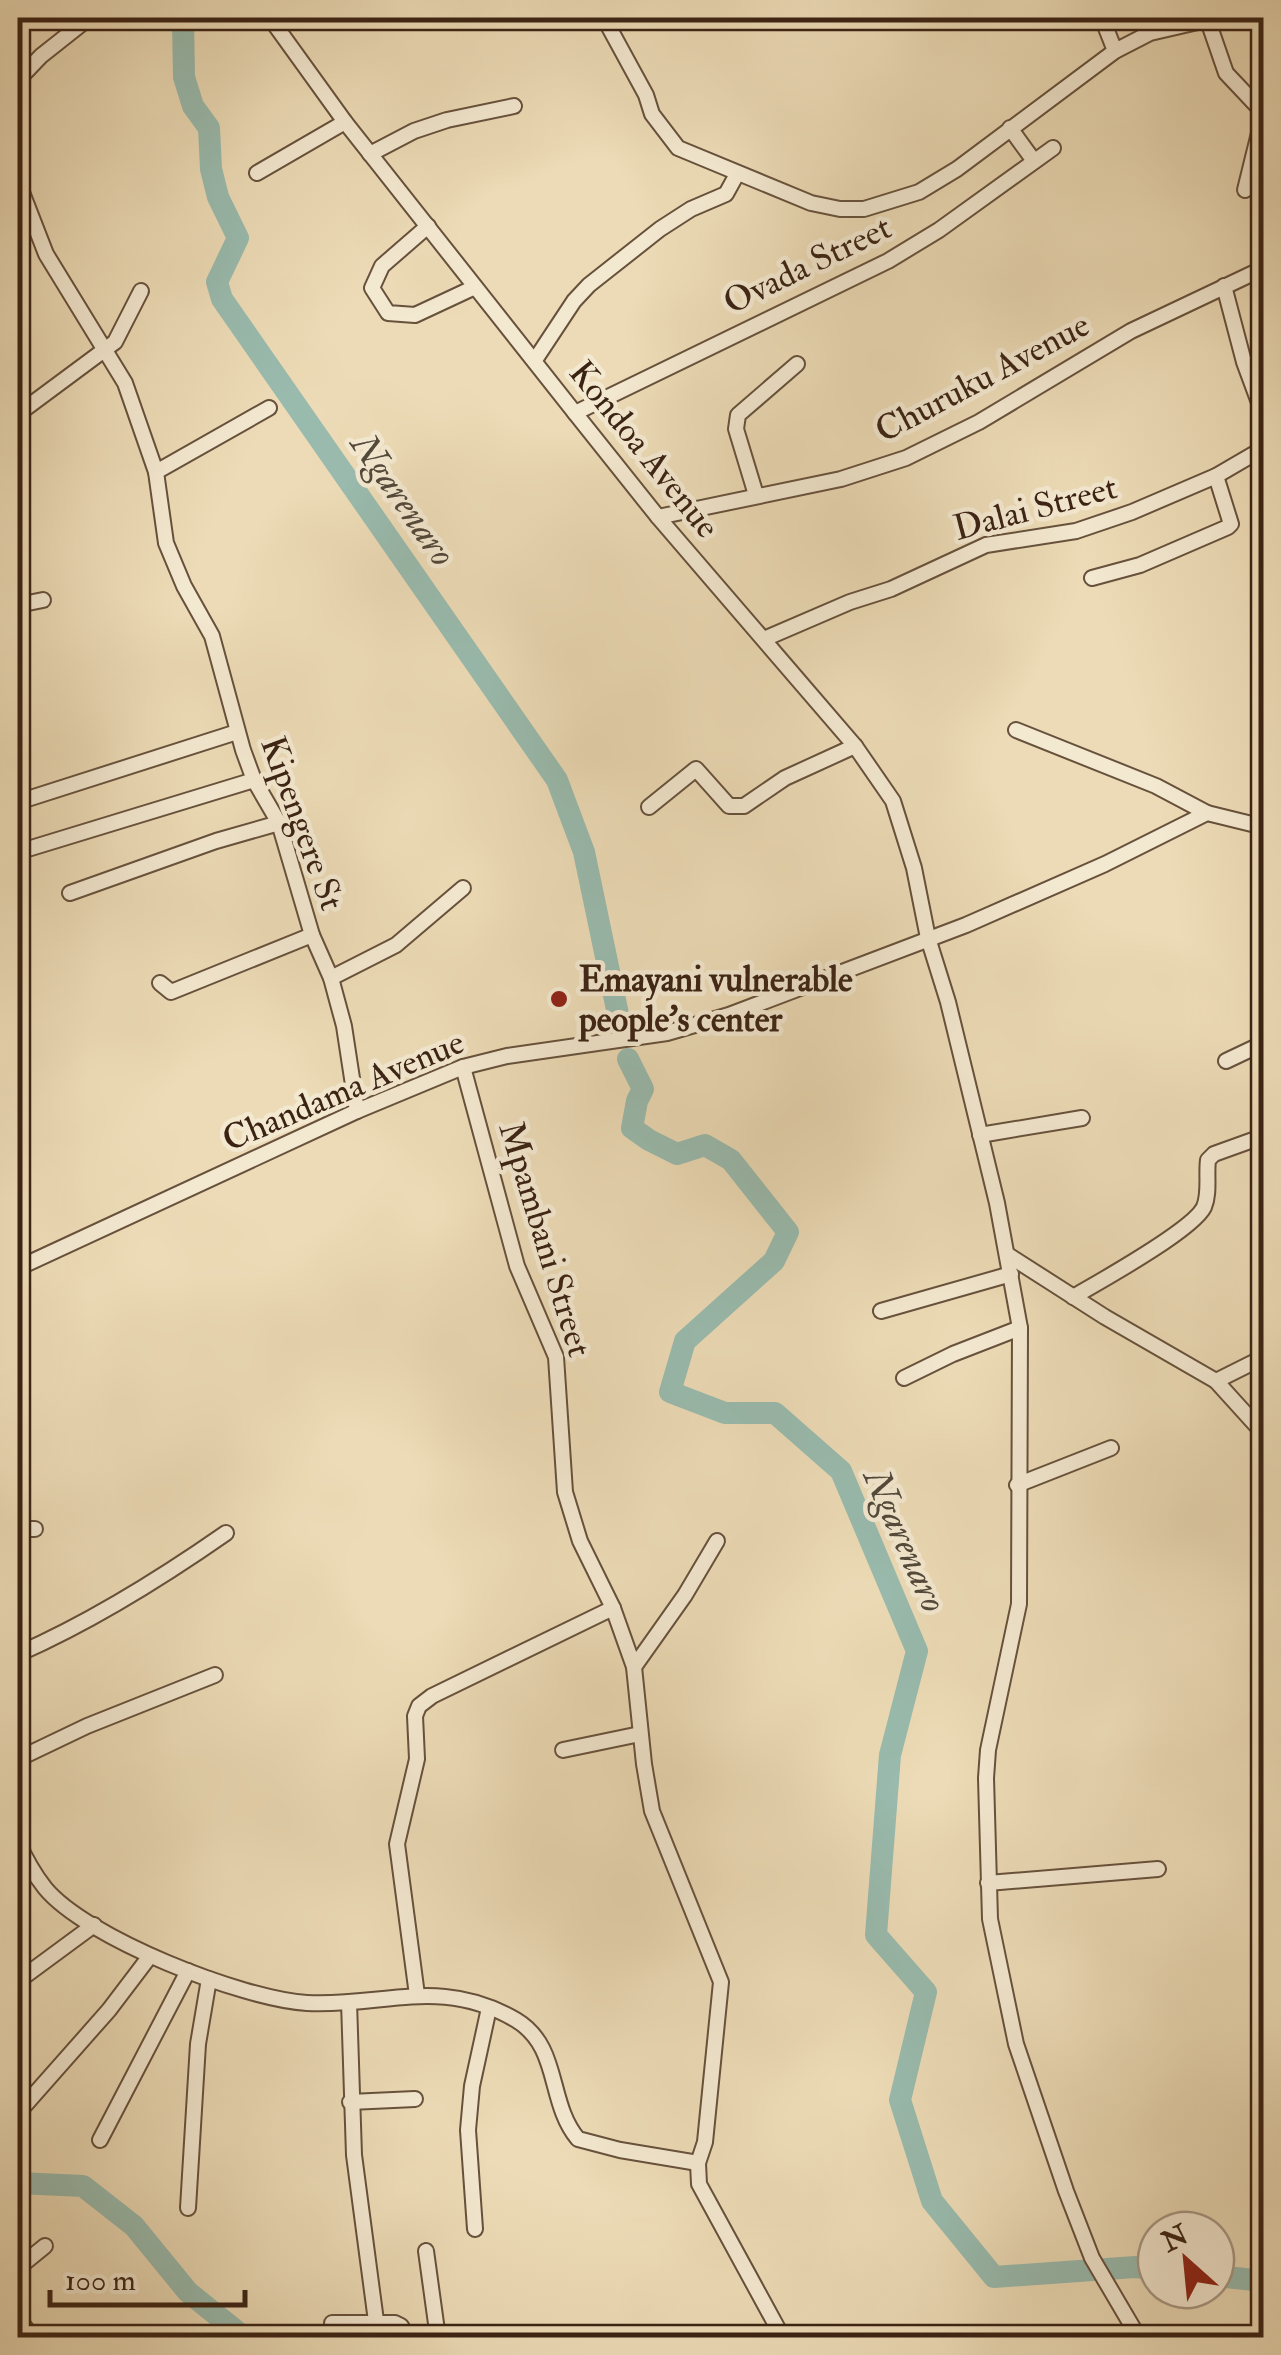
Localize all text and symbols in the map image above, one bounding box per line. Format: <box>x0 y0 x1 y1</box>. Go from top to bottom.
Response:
street label: Ovada Street <box>716 205 898 324</box>
street label: Churuku Avenue <box>868 303 1097 453</box>
street label: Kondoa Avenue <box>559 352 729 547</box>
water label: Ngarenaro <box>339 422 466 576</box>
street label: Dalai Street <box>949 465 1122 551</box>
street label: Kipengere St <box>250 730 354 916</box>
place label: Emayani vulnerable people's center <box>578 958 853 1042</box>
marker: Emayani vulnerable people's center <box>548 988 570 1010</box>
street label: Chandama Avenue <box>216 1020 471 1162</box>
street label: Mpambani Street <box>488 1117 602 1362</box>
water label: Ngarenaro <box>851 1459 958 1620</box>
north arrow <box>1136 2210 1236 2310</box>
text: N <box>1155 2217 1195 2261</box>
scale bar <box>50 2245 245 2307</box>
text: 100 m <box>65 2262 136 2299</box>

